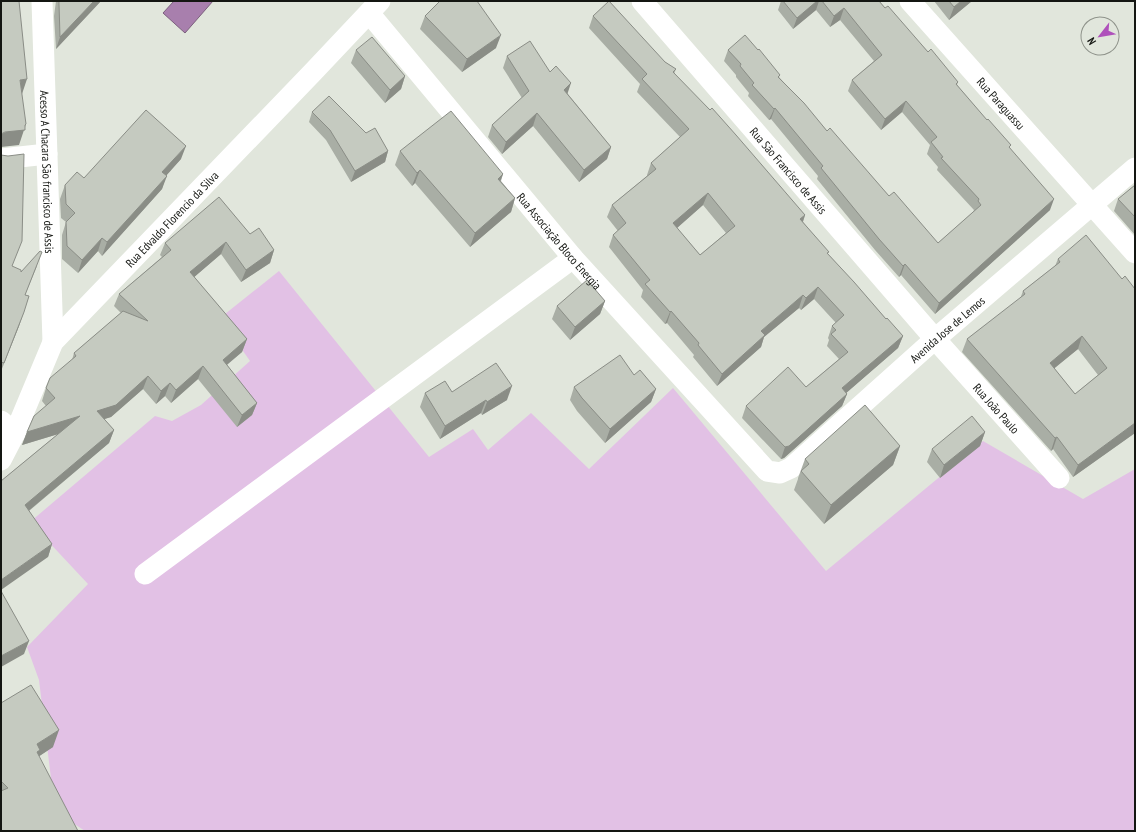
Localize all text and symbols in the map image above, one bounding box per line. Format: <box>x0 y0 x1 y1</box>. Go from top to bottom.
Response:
north arrow <box>1080 16 1120 56</box>
text: N <box>1084 35 1099 47</box>
street label: Rua Paraguassu <box>974 74 1028 132</box>
street label: Acesso A Chacara São francisco de Assis <box>37 90 58 254</box>
street label: Rua São Francisco de Assis <box>747 124 830 217</box>
street label: Rua Edvaldo Florencio da Silva <box>122 168 221 270</box>
street label: Rua Associação Bloco Energia <box>514 189 605 292</box>
street label: Avenida Jose de Lemos <box>906 293 987 366</box>
street label: Rua João Paulo <box>970 380 1023 436</box>

